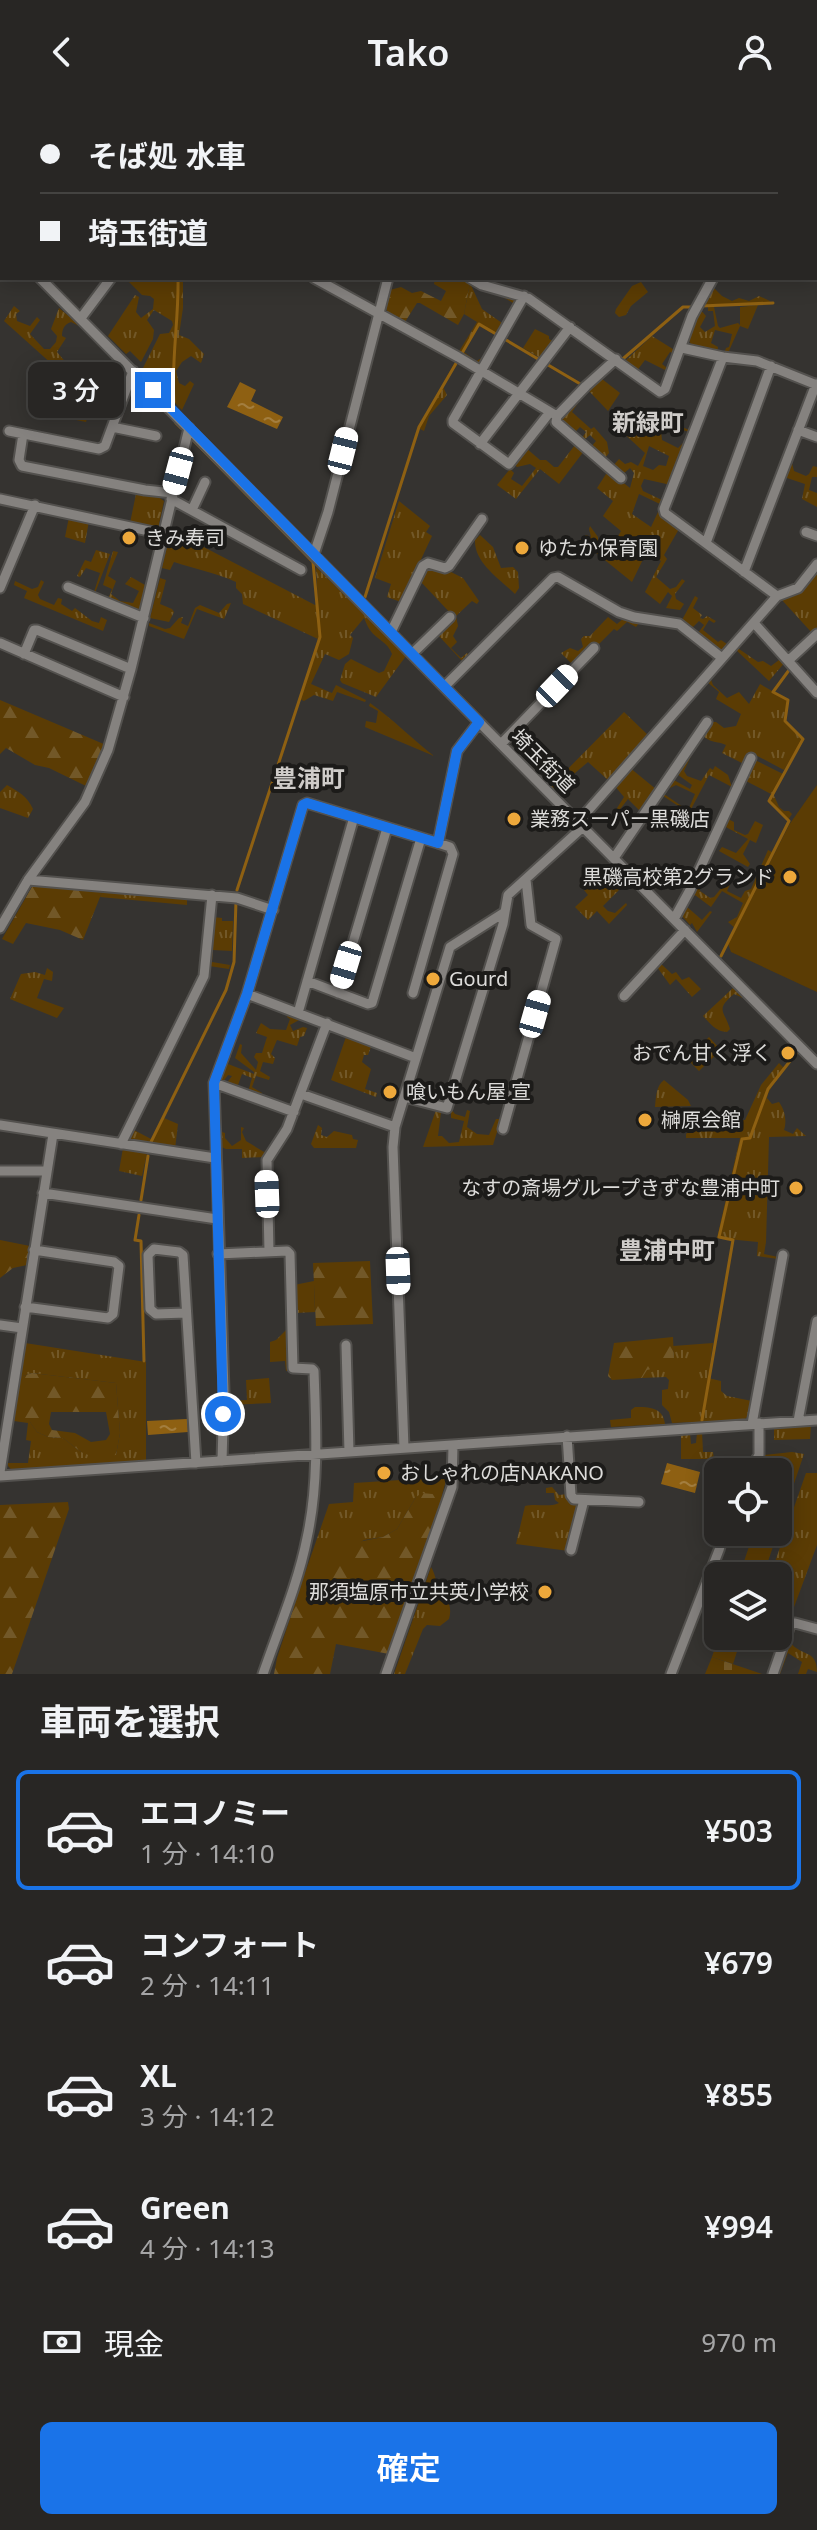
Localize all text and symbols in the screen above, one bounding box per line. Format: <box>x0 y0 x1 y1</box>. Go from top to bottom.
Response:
text: Tako <box>367 28 450 77</box>
icon: back <box>40 30 84 74</box>
icon: person <box>733 30 777 74</box>
text: そば処 水車 <box>88 135 246 176</box>
text: 埼玉街道 <box>88 212 208 253</box>
callout: 3 分 <box>29 362 125 418</box>
text: 3 分 <box>52 372 100 408</box>
route end <box>135 372 171 408</box>
district label: 新緑町 <box>612 405 684 438</box>
car <box>326 425 360 477</box>
car <box>160 445 196 497</box>
place label: きみ寿司 <box>145 524 225 551</box>
marker: きみ寿司 <box>120 529 138 547</box>
place label: ゆたか保育園 <box>538 534 658 561</box>
marker: ゆたか保育園 <box>513 539 531 557</box>
car <box>532 660 582 712</box>
street label: 埼玉街道 <box>506 723 581 798</box>
district label: 豊浦町 <box>273 761 345 794</box>
place label: 業務スーパー黒磯店 <box>530 805 710 832</box>
marker: 業務スーパー黒磯店 <box>505 810 523 828</box>
place label: 黒磯高校第2グランド <box>583 863 774 890</box>
marker: 黒磯高校第2グランド <box>781 868 799 886</box>
car <box>328 939 364 991</box>
place label: Gourd <box>449 965 508 992</box>
marker: Gourd <box>424 970 442 988</box>
car <box>517 988 553 1040</box>
place label: おでん甘く浮く <box>632 1039 772 1066</box>
marker: おでん甘く浮く <box>779 1044 797 1062</box>
place label: 喰いもん屋 宣 <box>406 1078 531 1105</box>
marker: 喰いもん屋 宣 <box>381 1083 399 1101</box>
place label: 榊原会館 <box>661 1106 741 1133</box>
marker: 榊原会館 <box>636 1111 654 1129</box>
car <box>254 1170 280 1218</box>
place label: なすの斎場グループきずな豊浦中町 <box>461 1174 780 1201</box>
marker: なすの斎場グループきずな豊浦中町 <box>787 1179 805 1197</box>
district label: 豊浦中町 <box>619 1233 715 1266</box>
car <box>385 1247 411 1295</box>
route start <box>205 1396 241 1432</box>
map controls <box>704 1458 792 1650</box>
button: locate <box>704 1458 792 1546</box>
place label: おしゃれの店NAKANO <box>400 1459 604 1486</box>
marker: おしゃれの店NAKANO <box>375 1464 393 1482</box>
button: layers <box>704 1562 792 1650</box>
place label: 那須塩原市立共英小学校 <box>309 1578 529 1605</box>
marker: 那須塩原市立共英小学校 <box>536 1583 554 1601</box>
text: 車両を選択 <box>40 1697 220 1746</box>
text: エコノミー <box>140 1792 290 1833</box>
icon: car <box>44 1794 116 1866</box>
text: ¥503 <box>704 1810 773 1851</box>
text: 1 分 · 14:10 <box>140 1835 275 1871</box>
text: コンフォート <box>140 1924 319 1965</box>
icon: car <box>44 1926 116 1998</box>
text: ¥679 <box>704 1942 773 1983</box>
text: 2 分 · 14:11 <box>140 1967 275 2003</box>
text: XL <box>140 2055 177 2096</box>
icon: car <box>44 2058 116 2130</box>
text: ¥855 <box>704 2074 773 2115</box>
text: 3 分 · 14:12 <box>140 2098 275 2134</box>
text: Green <box>140 2187 230 2228</box>
icon: car <box>44 2190 116 2262</box>
text: ¥994 <box>704 2206 773 2247</box>
text: 4 分 · 14:13 <box>140 2230 275 2266</box>
icon: cash <box>40 2320 84 2364</box>
text: 現金 <box>104 2323 164 2364</box>
text: 970 m <box>701 2324 777 2360</box>
button: 確定 <box>40 2422 777 2514</box>

